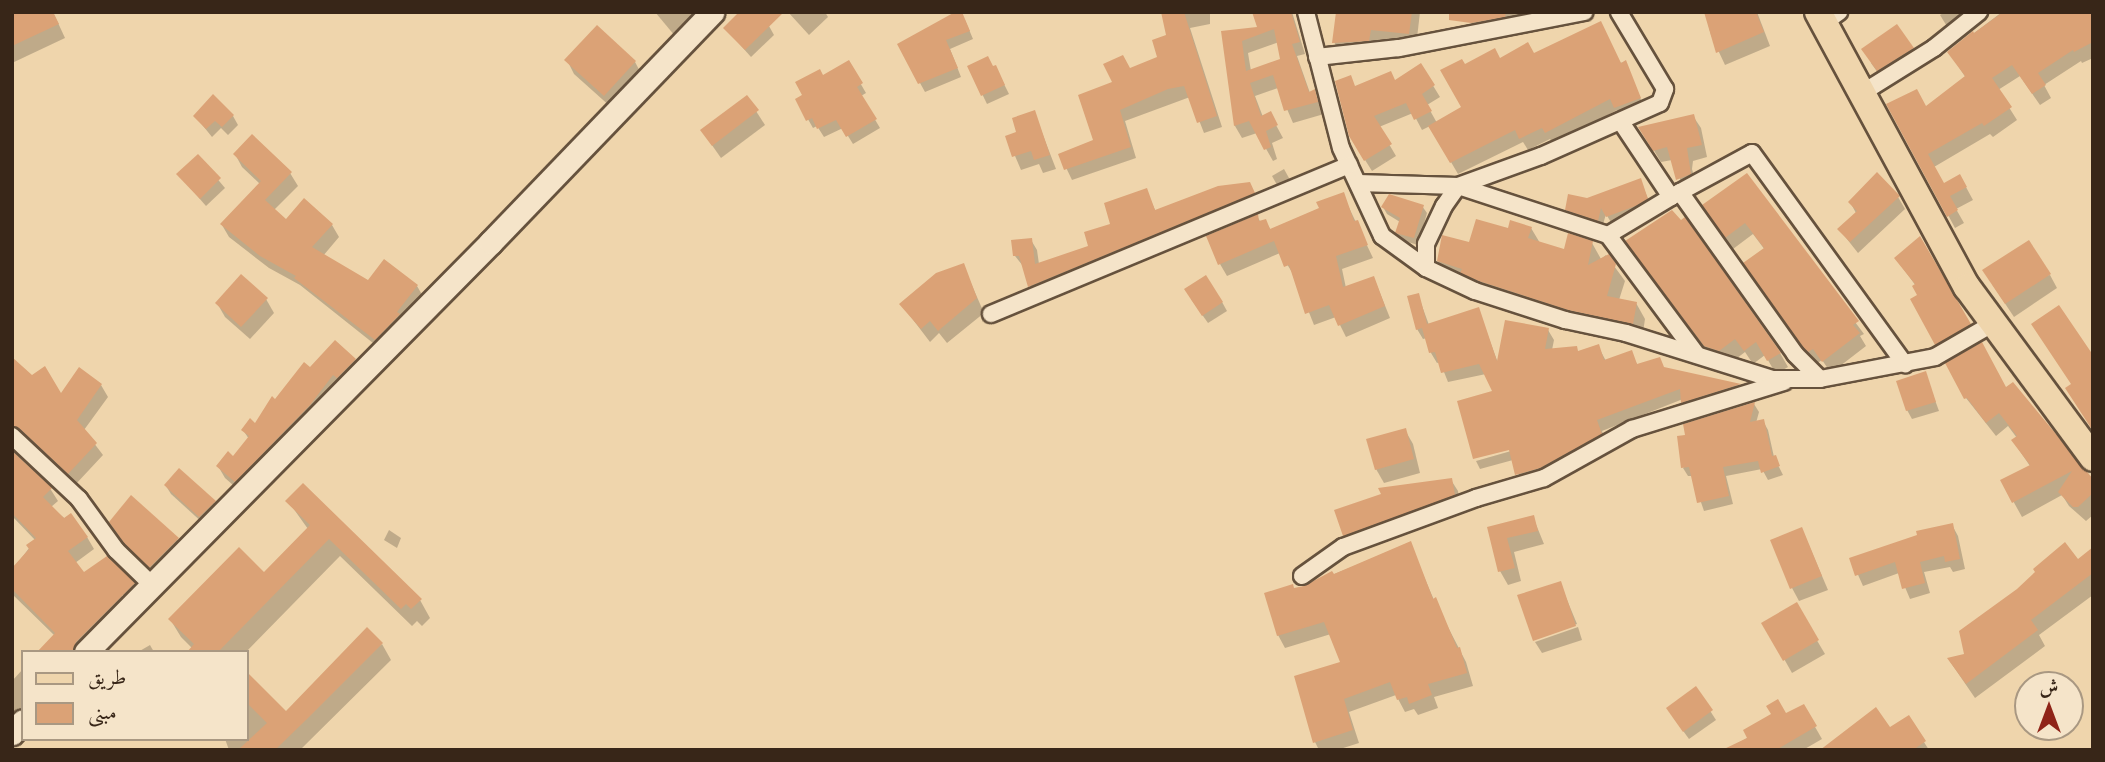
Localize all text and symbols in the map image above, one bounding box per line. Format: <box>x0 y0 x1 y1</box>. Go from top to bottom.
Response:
legend <box>21 650 248 741</box>
text: طريق <box>88 665 126 691</box>
north arrow <box>2014 671 2084 741</box>
text: ش <box>2040 675 2058 699</box>
text: مبنى <box>88 700 117 726</box>

